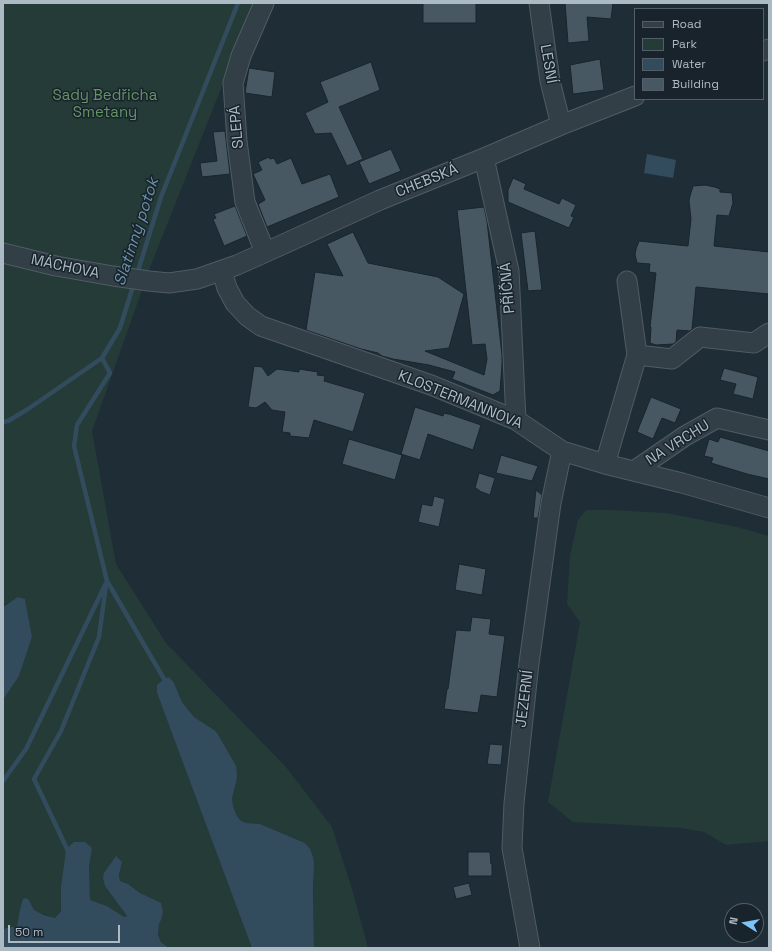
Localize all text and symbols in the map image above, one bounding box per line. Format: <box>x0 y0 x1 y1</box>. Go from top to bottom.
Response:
legend <box>634 8 764 100</box>
text: Road <box>672 16 701 32</box>
text: Park <box>672 36 697 52</box>
street label: LESNÍ <box>536 43 560 85</box>
text: Water <box>672 56 706 72</box>
text: Building <box>672 76 719 92</box>
park label: Sady Bedřicha Smetany <box>53 87 157 122</box>
street label: SLEPÁ <box>226 105 248 149</box>
street label: CHEBSKÁ <box>393 160 461 202</box>
water label: Slatinný potok <box>110 176 164 288</box>
street label: MÁCHOVA <box>29 251 101 283</box>
street label: PŘÍČNÁ <box>497 262 519 314</box>
street label: KLOSTERMANNOVA <box>395 367 525 433</box>
street label: NA VRCHU <box>643 416 713 470</box>
street label: JEZERNÍ <box>513 669 537 729</box>
north arrow <box>724 903 764 943</box>
text: N <box>726 916 741 926</box>
scale bar <box>10 917 122 943</box>
text: 50 m <box>15 924 43 940</box>

